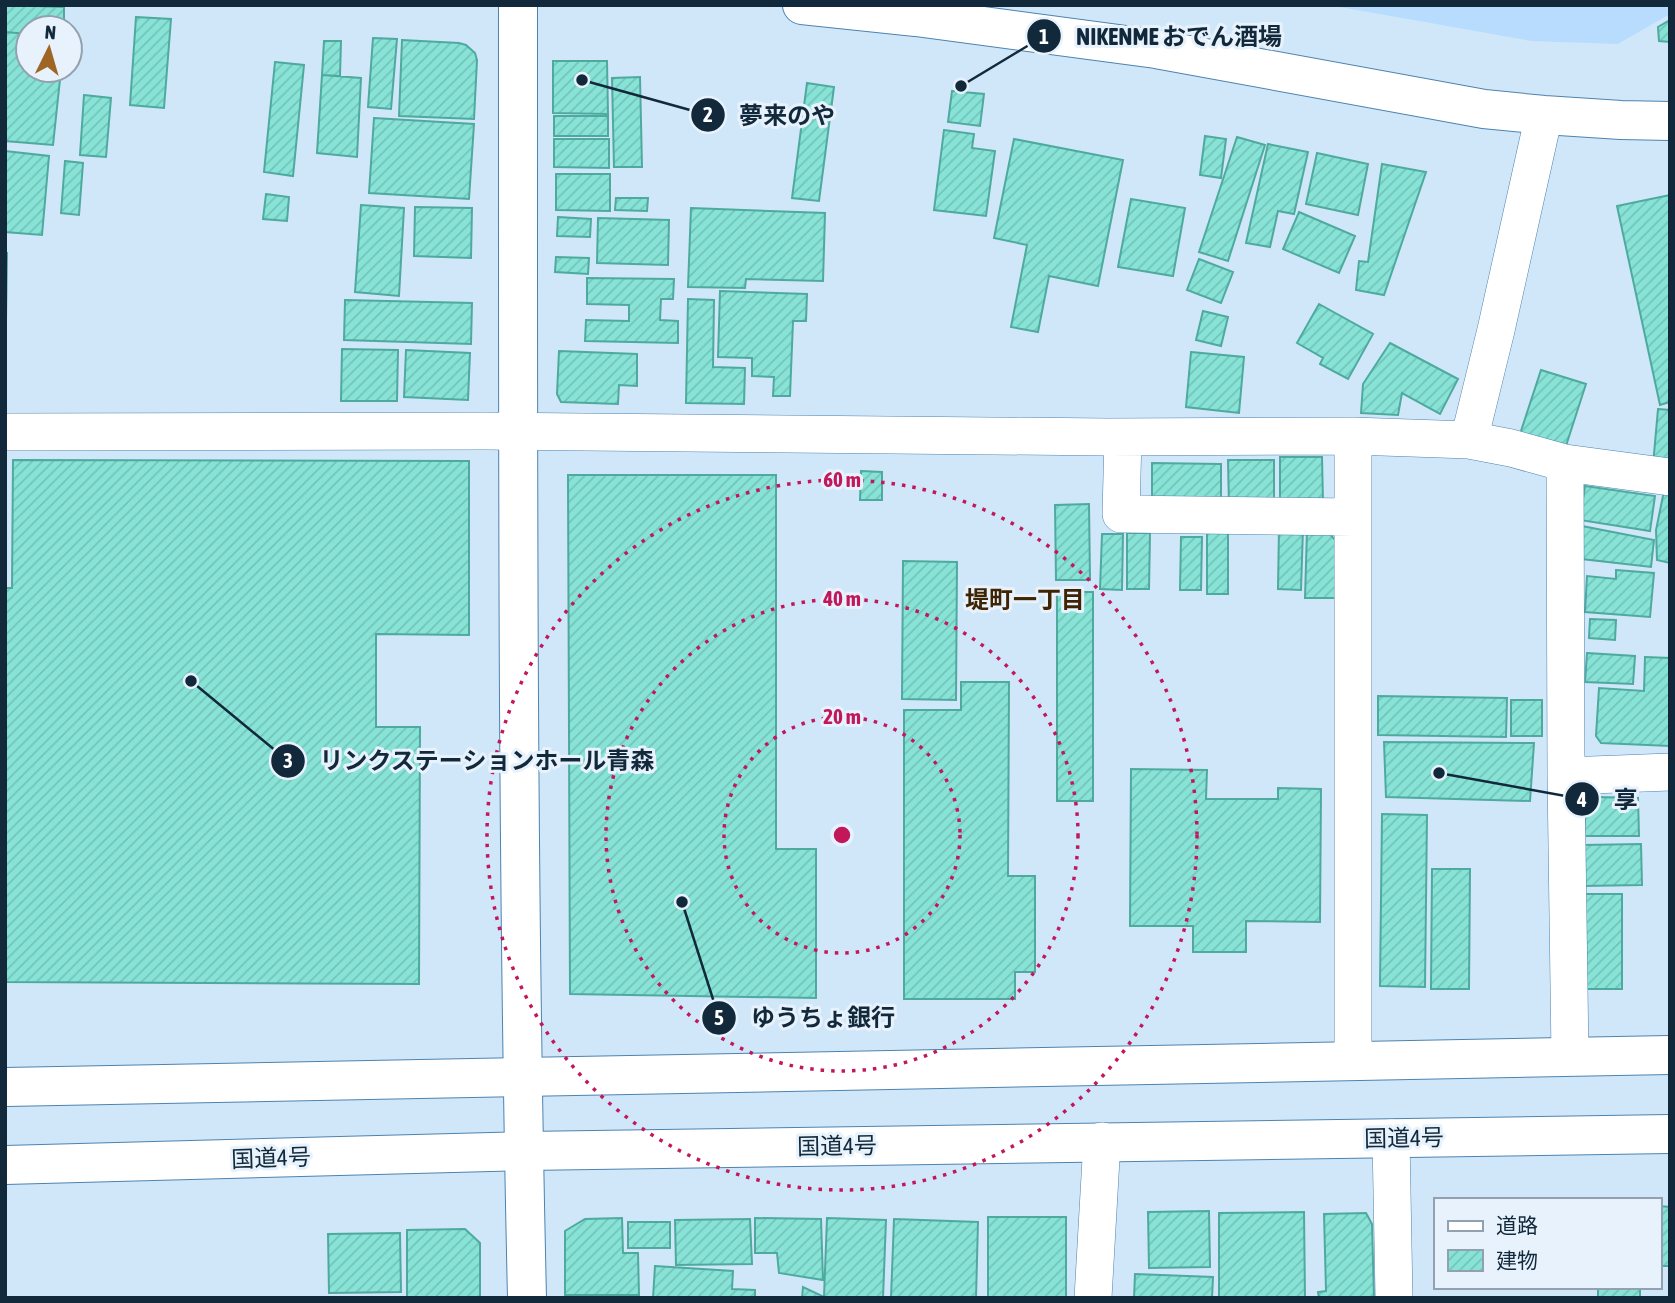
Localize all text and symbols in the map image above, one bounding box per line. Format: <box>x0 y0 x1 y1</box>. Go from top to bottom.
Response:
north arrow <box>14 14 84 84</box>
callout: NIKENME おでん酒場 <box>1027 14 1296 59</box>
text: N <box>44 21 57 44</box>
text: NIKENME おでん酒場 <box>1076 23 1282 50</box>
text: 1 <box>1039 24 1049 48</box>
callout: 夢来のや <box>690 93 849 138</box>
text: 2 <box>703 102 713 126</box>
text: 夢来のや <box>739 102 835 129</box>
text: 60 m <box>823 467 861 491</box>
text: 40 m <box>822 586 861 610</box>
district label: 堤町一丁目 <box>965 586 1085 613</box>
text: 20 m <box>823 704 861 728</box>
callout: リンクステーションホール青森 <box>270 738 669 783</box>
text: リンクステーションホール青森 <box>320 747 654 774</box>
text: 3 <box>283 748 293 772</box>
callout: 享 <box>1565 777 1652 822</box>
text: 享 <box>1614 786 1638 813</box>
text: 4 <box>1576 787 1587 811</box>
centre of rings <box>830 823 854 847</box>
callout: ゆうちょ銀行 <box>702 995 909 1040</box>
text: ゆうちょ銀行 <box>751 1004 895 1031</box>
text: 5 <box>714 1005 724 1029</box>
street label: 国道4号 <box>1364 1124 1444 1152</box>
street label: 国道4号 <box>797 1132 877 1160</box>
street label: 国道4号 <box>231 1144 311 1172</box>
legend <box>1434 1198 1661 1289</box>
text: 道路 <box>1496 1213 1538 1237</box>
text: 建物 <box>1496 1248 1538 1272</box>

